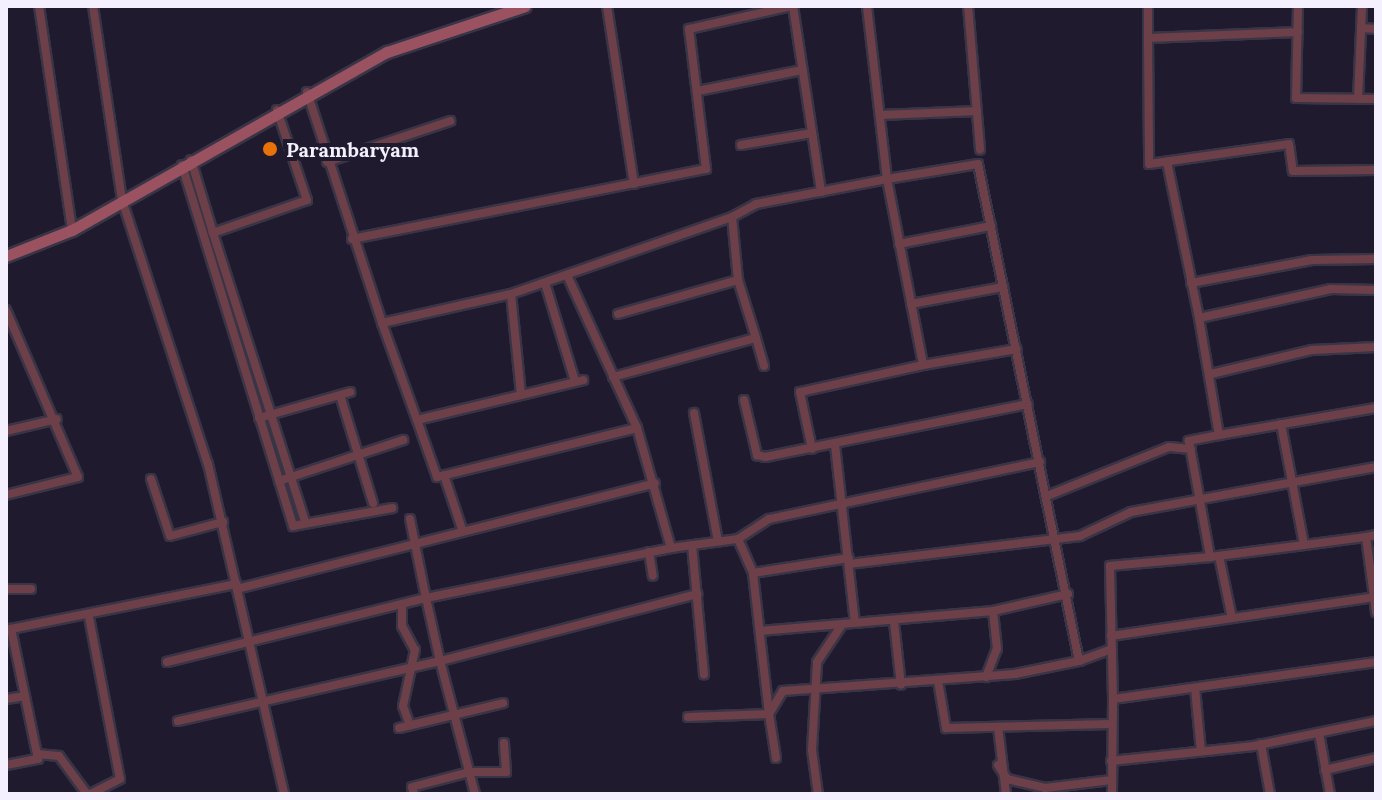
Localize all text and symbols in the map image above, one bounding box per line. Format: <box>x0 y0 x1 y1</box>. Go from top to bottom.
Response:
place label: Parambaryam <box>286 137 419 161</box>
marker: Parambaryam <box>261 140 279 158</box>

